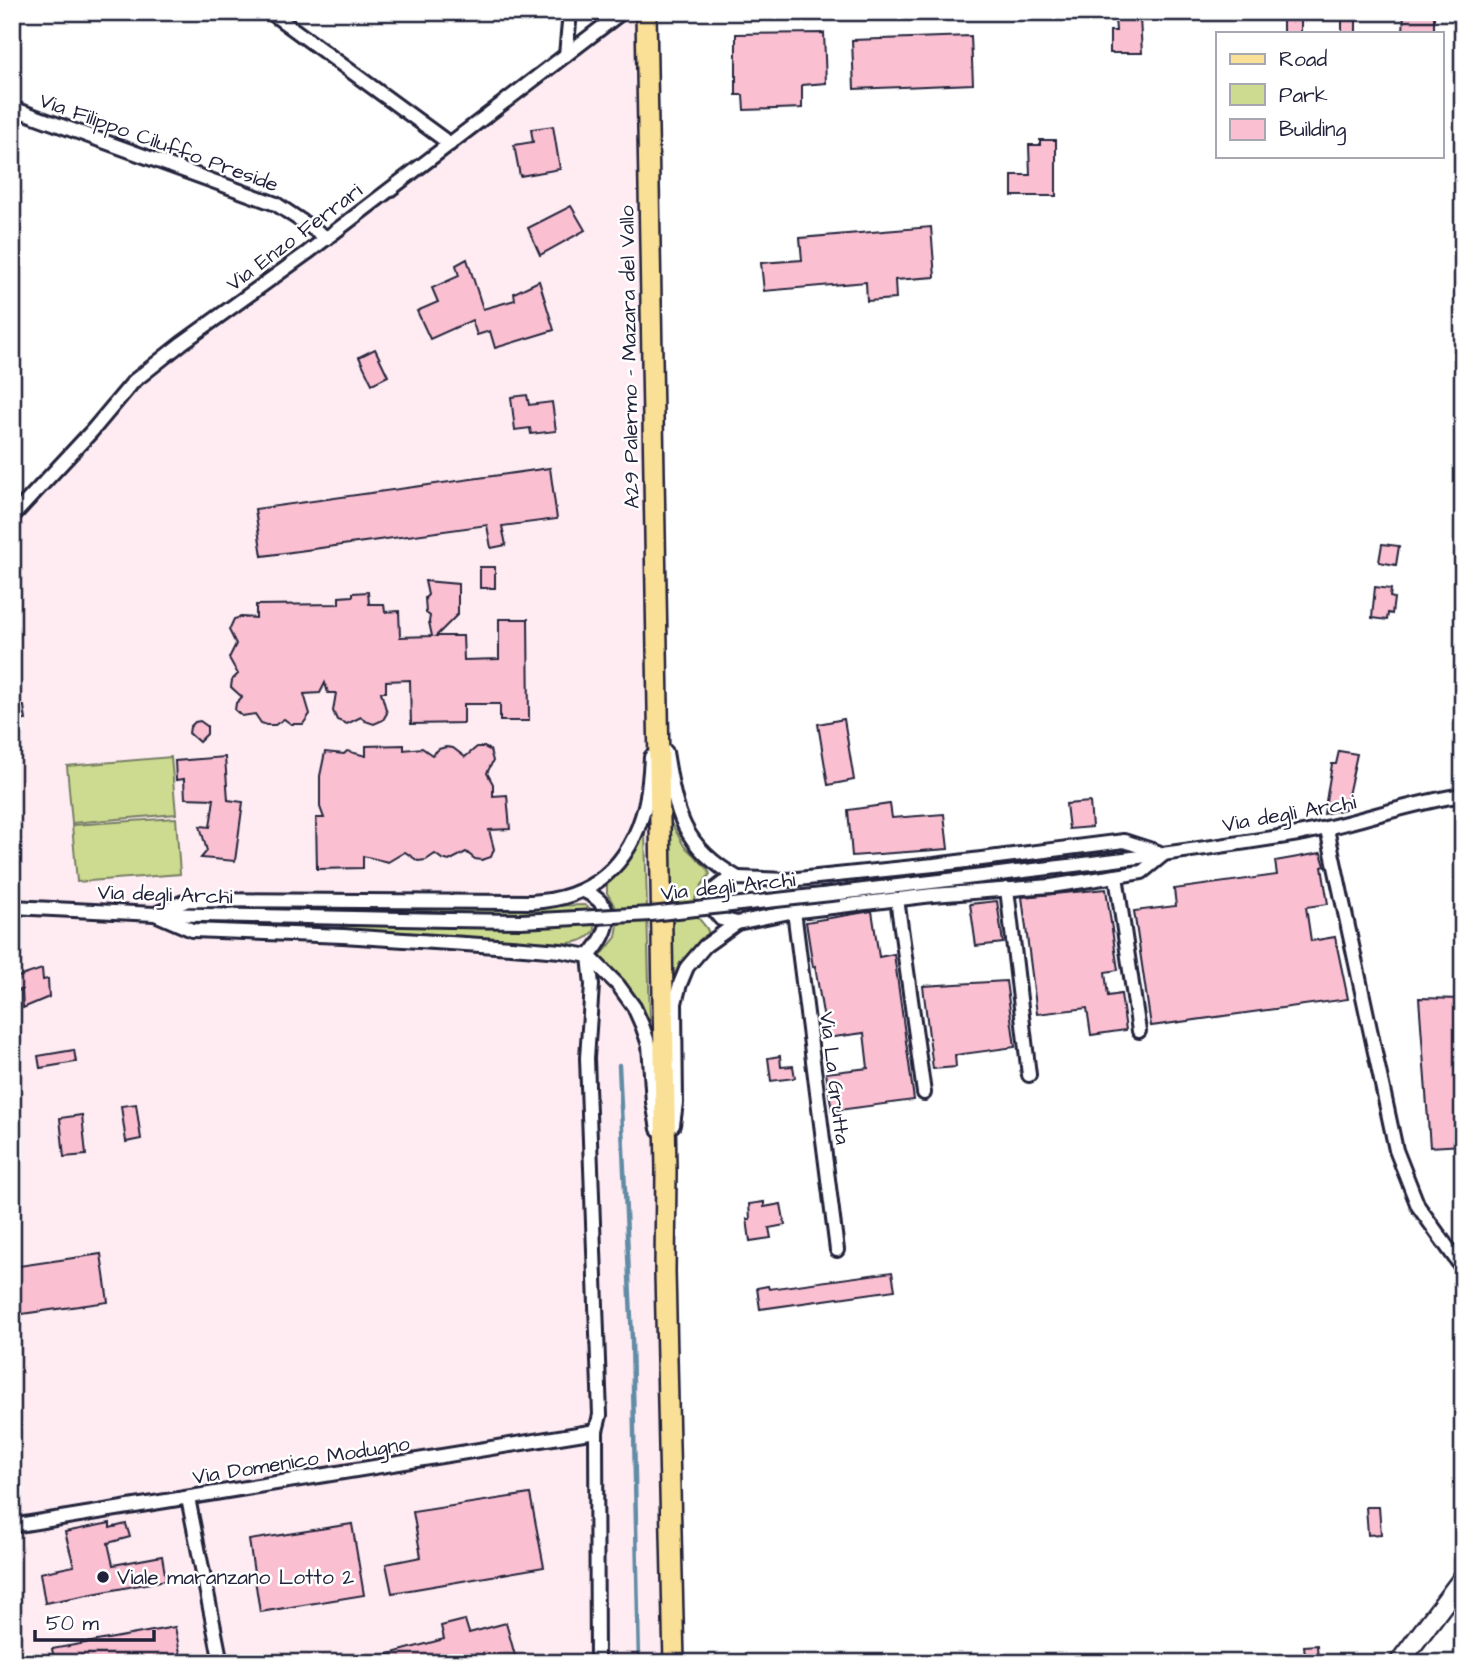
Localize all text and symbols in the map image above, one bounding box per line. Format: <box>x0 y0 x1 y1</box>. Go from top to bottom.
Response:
legend <box>1216 32 1444 158</box>
text: Road <box>1279 45 1327 74</box>
text: Park <box>1279 81 1328 110</box>
street label: Via Filippo Ciluffo Preside <box>35 86 282 200</box>
text: Building <box>1279 115 1347 146</box>
street label: Via Enzo Ferrari <box>220 177 368 298</box>
street label: A29 Palermo - Mazara del Vallo <box>612 205 647 509</box>
street label: Via degli Archi <box>1220 787 1359 841</box>
street label: Via degli Archi <box>659 865 797 910</box>
street label: Via degli Archi <box>97 878 233 913</box>
street label: Via La Grutta <box>812 1010 857 1146</box>
street label: Via Domenico Modugno <box>190 1429 412 1494</box>
place label: Viale maranzano Lotto 2 <box>117 1563 354 1592</box>
marker: Viale maranzano Lotto 2 <box>95 1569 111 1585</box>
scale bar <box>35 1598 154 1642</box>
text: 50 m <box>46 1609 100 1638</box>

